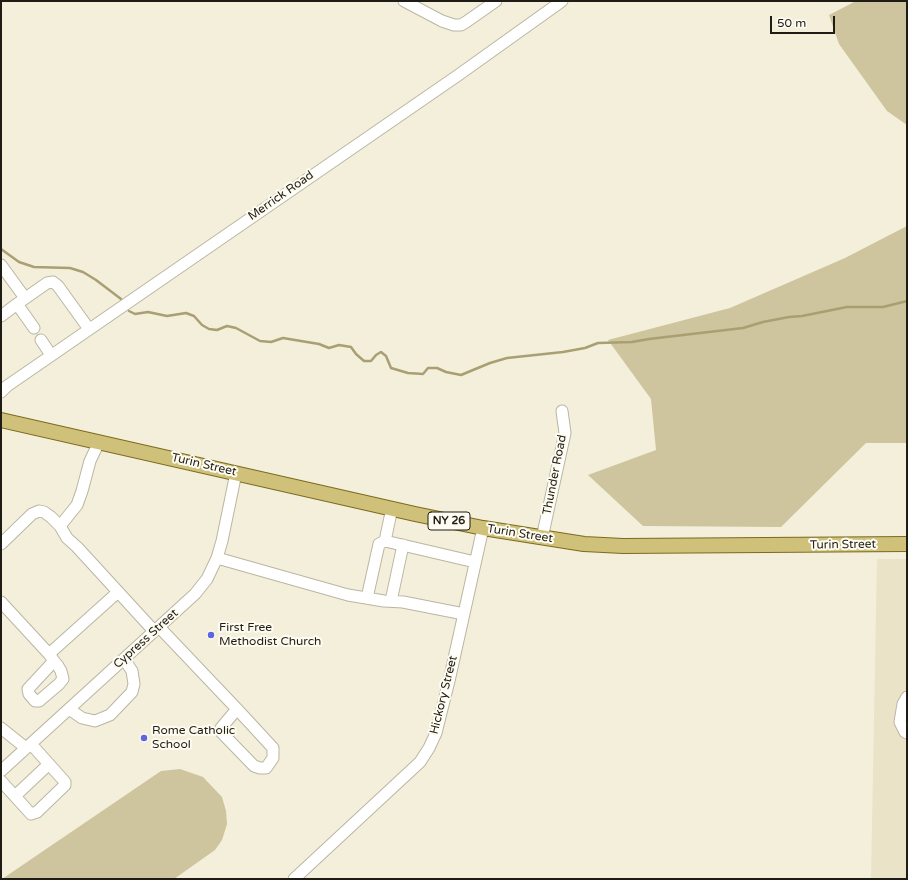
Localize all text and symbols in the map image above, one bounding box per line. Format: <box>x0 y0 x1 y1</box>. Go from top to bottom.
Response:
scale bar <box>772 8 837 34</box>
text: 50 m <box>777 16 806 30</box>
street label: Merrick Road <box>245 168 317 224</box>
street label: Thunder Road <box>540 434 570 516</box>
street label: Turin Street <box>170 451 238 479</box>
road number: NY 26 <box>428 512 470 530</box>
street label: Turin Street <box>486 522 554 546</box>
street label: Turin Street <box>810 537 876 553</box>
street label: Cypress Street <box>111 606 181 672</box>
place label: First Free Methodist Church <box>219 621 321 649</box>
marker: First Free Methodist Church <box>206 630 216 640</box>
street label: Hickory Street <box>427 654 461 736</box>
place label: Rome Catholic School <box>152 724 235 752</box>
marker: Rome Catholic School <box>139 733 149 743</box>

